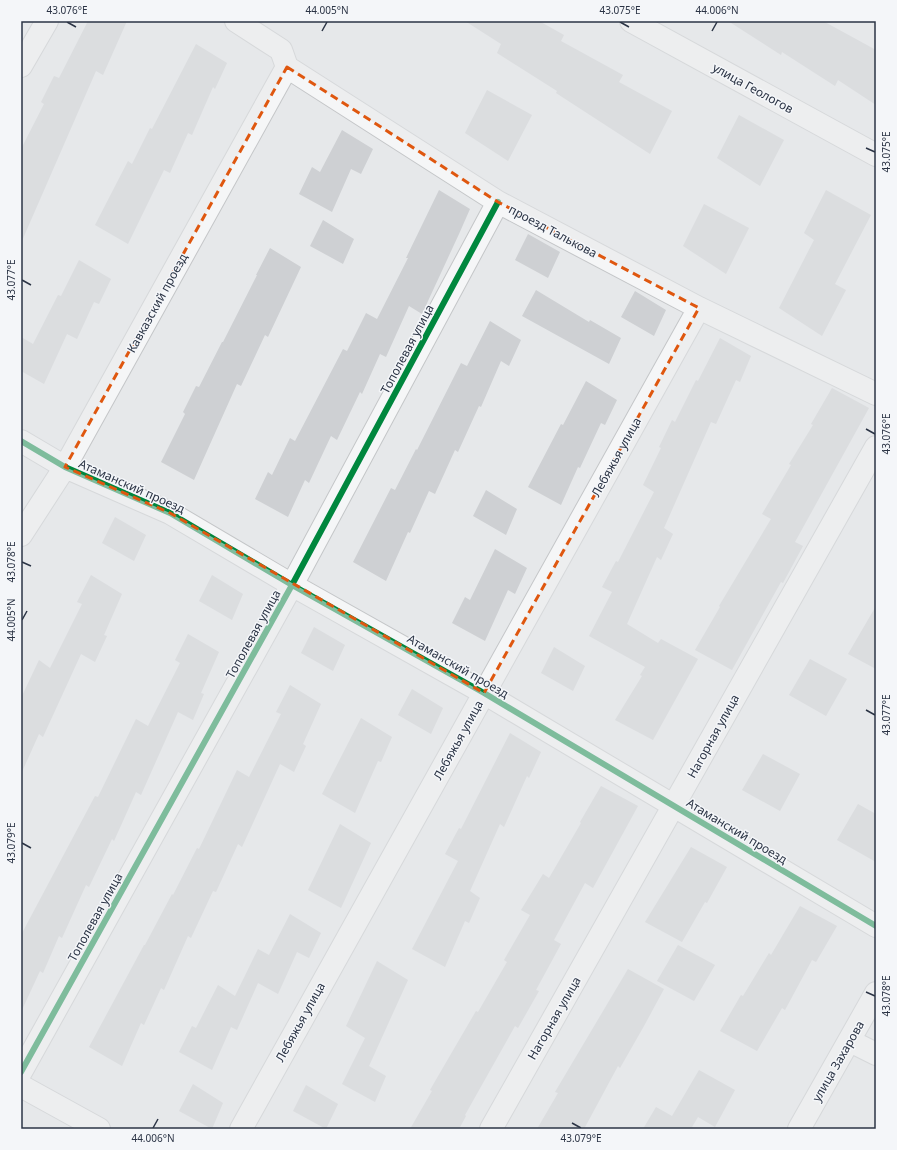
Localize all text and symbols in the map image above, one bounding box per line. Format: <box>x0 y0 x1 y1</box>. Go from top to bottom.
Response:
text: 43.076°E <box>46 3 88 17</box>
text: 44.005°N <box>305 3 349 17</box>
text: 43.075°E <box>599 3 641 17</box>
text: 44.006°N <box>695 3 739 17</box>
street label: улица Геологов <box>710 59 797 117</box>
text: 43.075°E <box>879 131 893 173</box>
street label: проезд Талькова <box>506 201 600 261</box>
street label: Кавказский проезд <box>123 250 192 356</box>
text: 43.077°E <box>4 259 18 301</box>
street label: Тополевая улица <box>376 301 438 397</box>
text: 43.076°E <box>879 413 893 455</box>
street label: Лебяжья улица <box>587 414 645 500</box>
street label: Атаманский проезд <box>76 455 188 517</box>
text: 43.078°E <box>4 541 18 583</box>
street label: Тополевая улица <box>222 587 284 681</box>
text: 44.005°N <box>4 598 18 642</box>
street label: Атаманский проезд <box>404 630 512 702</box>
street label: Нагорная улица <box>683 691 743 781</box>
text: 43.077°E <box>879 694 893 736</box>
street label: Лебяжья улица <box>429 697 487 783</box>
street label: Атаманский проезд <box>684 794 791 868</box>
text: 43.079°E <box>4 822 18 864</box>
street label: Тополевая улица <box>64 870 126 964</box>
street label: Нагорная улица <box>523 973 585 1063</box>
text: 43.078°E <box>879 975 893 1017</box>
street label: Лебяжья улица <box>271 979 329 1065</box>
street label: улица Захарова <box>808 1017 868 1105</box>
text: 44.006°N <box>131 1131 175 1145</box>
text: 43.079°E <box>560 1131 602 1145</box>

